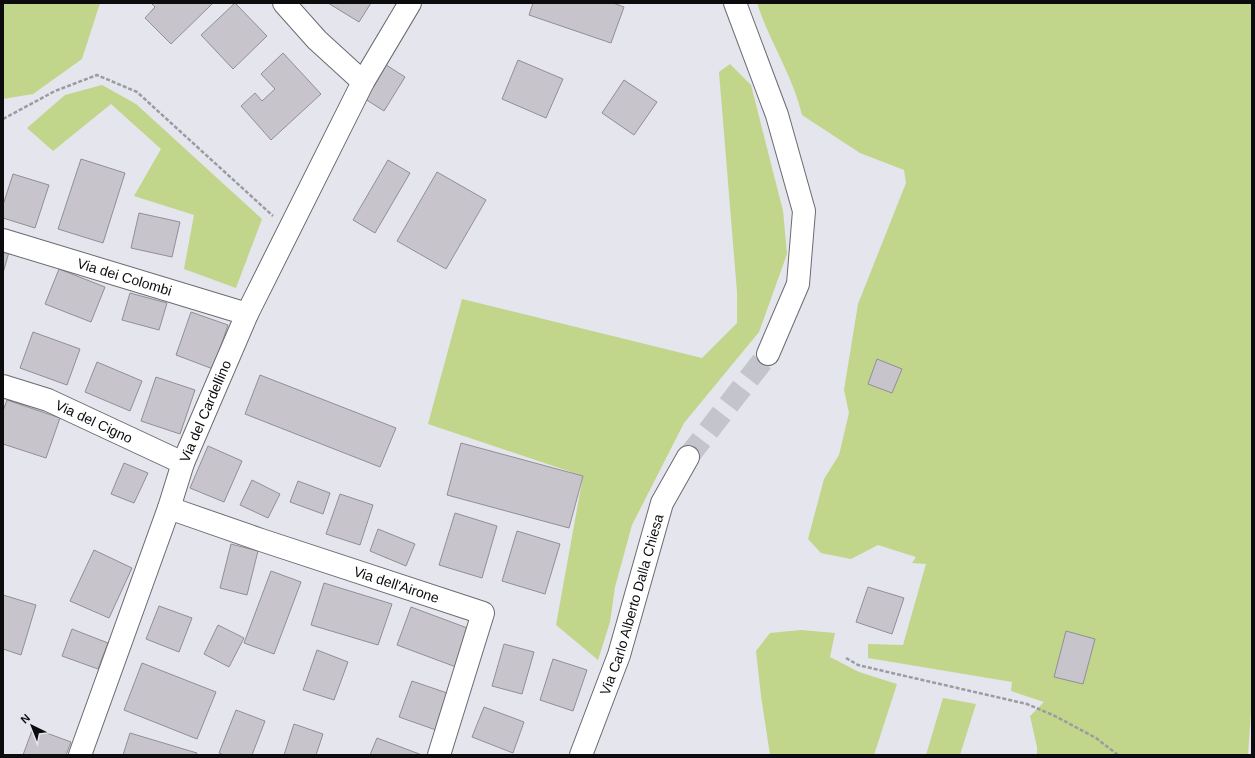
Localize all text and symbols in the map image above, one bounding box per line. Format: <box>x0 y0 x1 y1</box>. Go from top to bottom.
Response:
street label: Via dei Colombi <box>75 255 174 299</box>
street label: Via del Cardellino <box>176 358 234 465</box>
street label: Via del Cigno <box>53 397 135 446</box>
street label: Via Carlo Alberto Dalla Chiesa <box>597 512 667 697</box>
street label: Via dell'Airone <box>352 563 441 606</box>
north arrow <box>12 706 52 746</box>
text: N <box>18 712 32 726</box>

